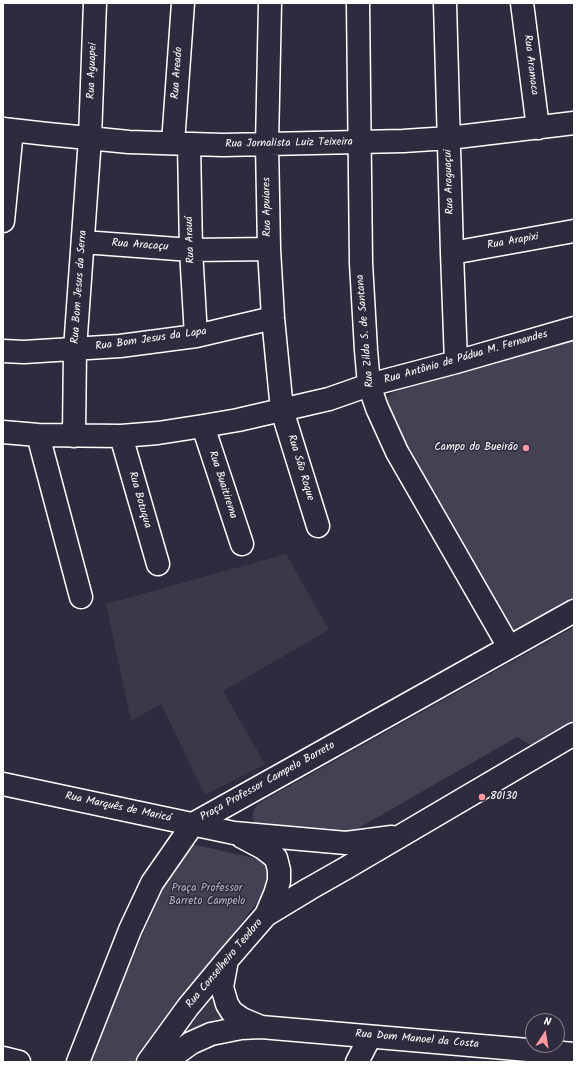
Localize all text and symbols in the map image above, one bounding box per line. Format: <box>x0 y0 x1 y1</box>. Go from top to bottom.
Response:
street label: Rua Aramaca <box>520 34 540 96</box>
street label: Rua Aguapei <box>85 43 101 99</box>
street label: Rua Areado <box>170 47 186 99</box>
street label: Rua Jornalista Luiz Teixeira <box>225 136 353 152</box>
street label: Rua Araguaçui <box>442 149 458 215</box>
street label: Rua Apuiares <box>261 177 275 237</box>
street label: Rua Arauá <box>184 216 198 264</box>
street label: Rua Bom Jesus da Serra <box>69 230 91 344</box>
street label: Rua Arapixi <box>486 231 540 253</box>
street label: Rua Aracaçu <box>111 237 169 255</box>
street label: Rua Zilda S. de Santana <box>354 274 378 388</box>
street label: Rua Bom Jesus da Lapa <box>95 326 207 354</box>
street label: Rua Antônio de Pádua M. Fernandes <box>383 328 549 388</box>
street label: Rua São Roque <box>284 433 316 503</box>
place label: Campo do Bueirão <box>434 441 518 455</box>
marker: Campo do Bueirão <box>521 443 531 453</box>
street label: Rua Buaitirema <box>205 449 239 521</box>
street label: Rua Botuqua <box>125 470 153 530</box>
street label: Praça Professor Campelo Barreto <box>198 739 338 825</box>
street label: Rua Marquês de Maricá <box>64 790 172 826</box>
place label: 80130 <box>490 790 517 804</box>
marker: 80130 <box>477 792 487 802</box>
park label: Praça Professor Barreto Campelo <box>169 882 245 908</box>
street label: Rua Conselheiro Teodoro <box>184 917 266 1011</box>
north arrow <box>525 1013 565 1053</box>
text: N <box>542 1013 553 1032</box>
street label: Rua Dom Manoel da Costa <box>355 1028 479 1052</box>

